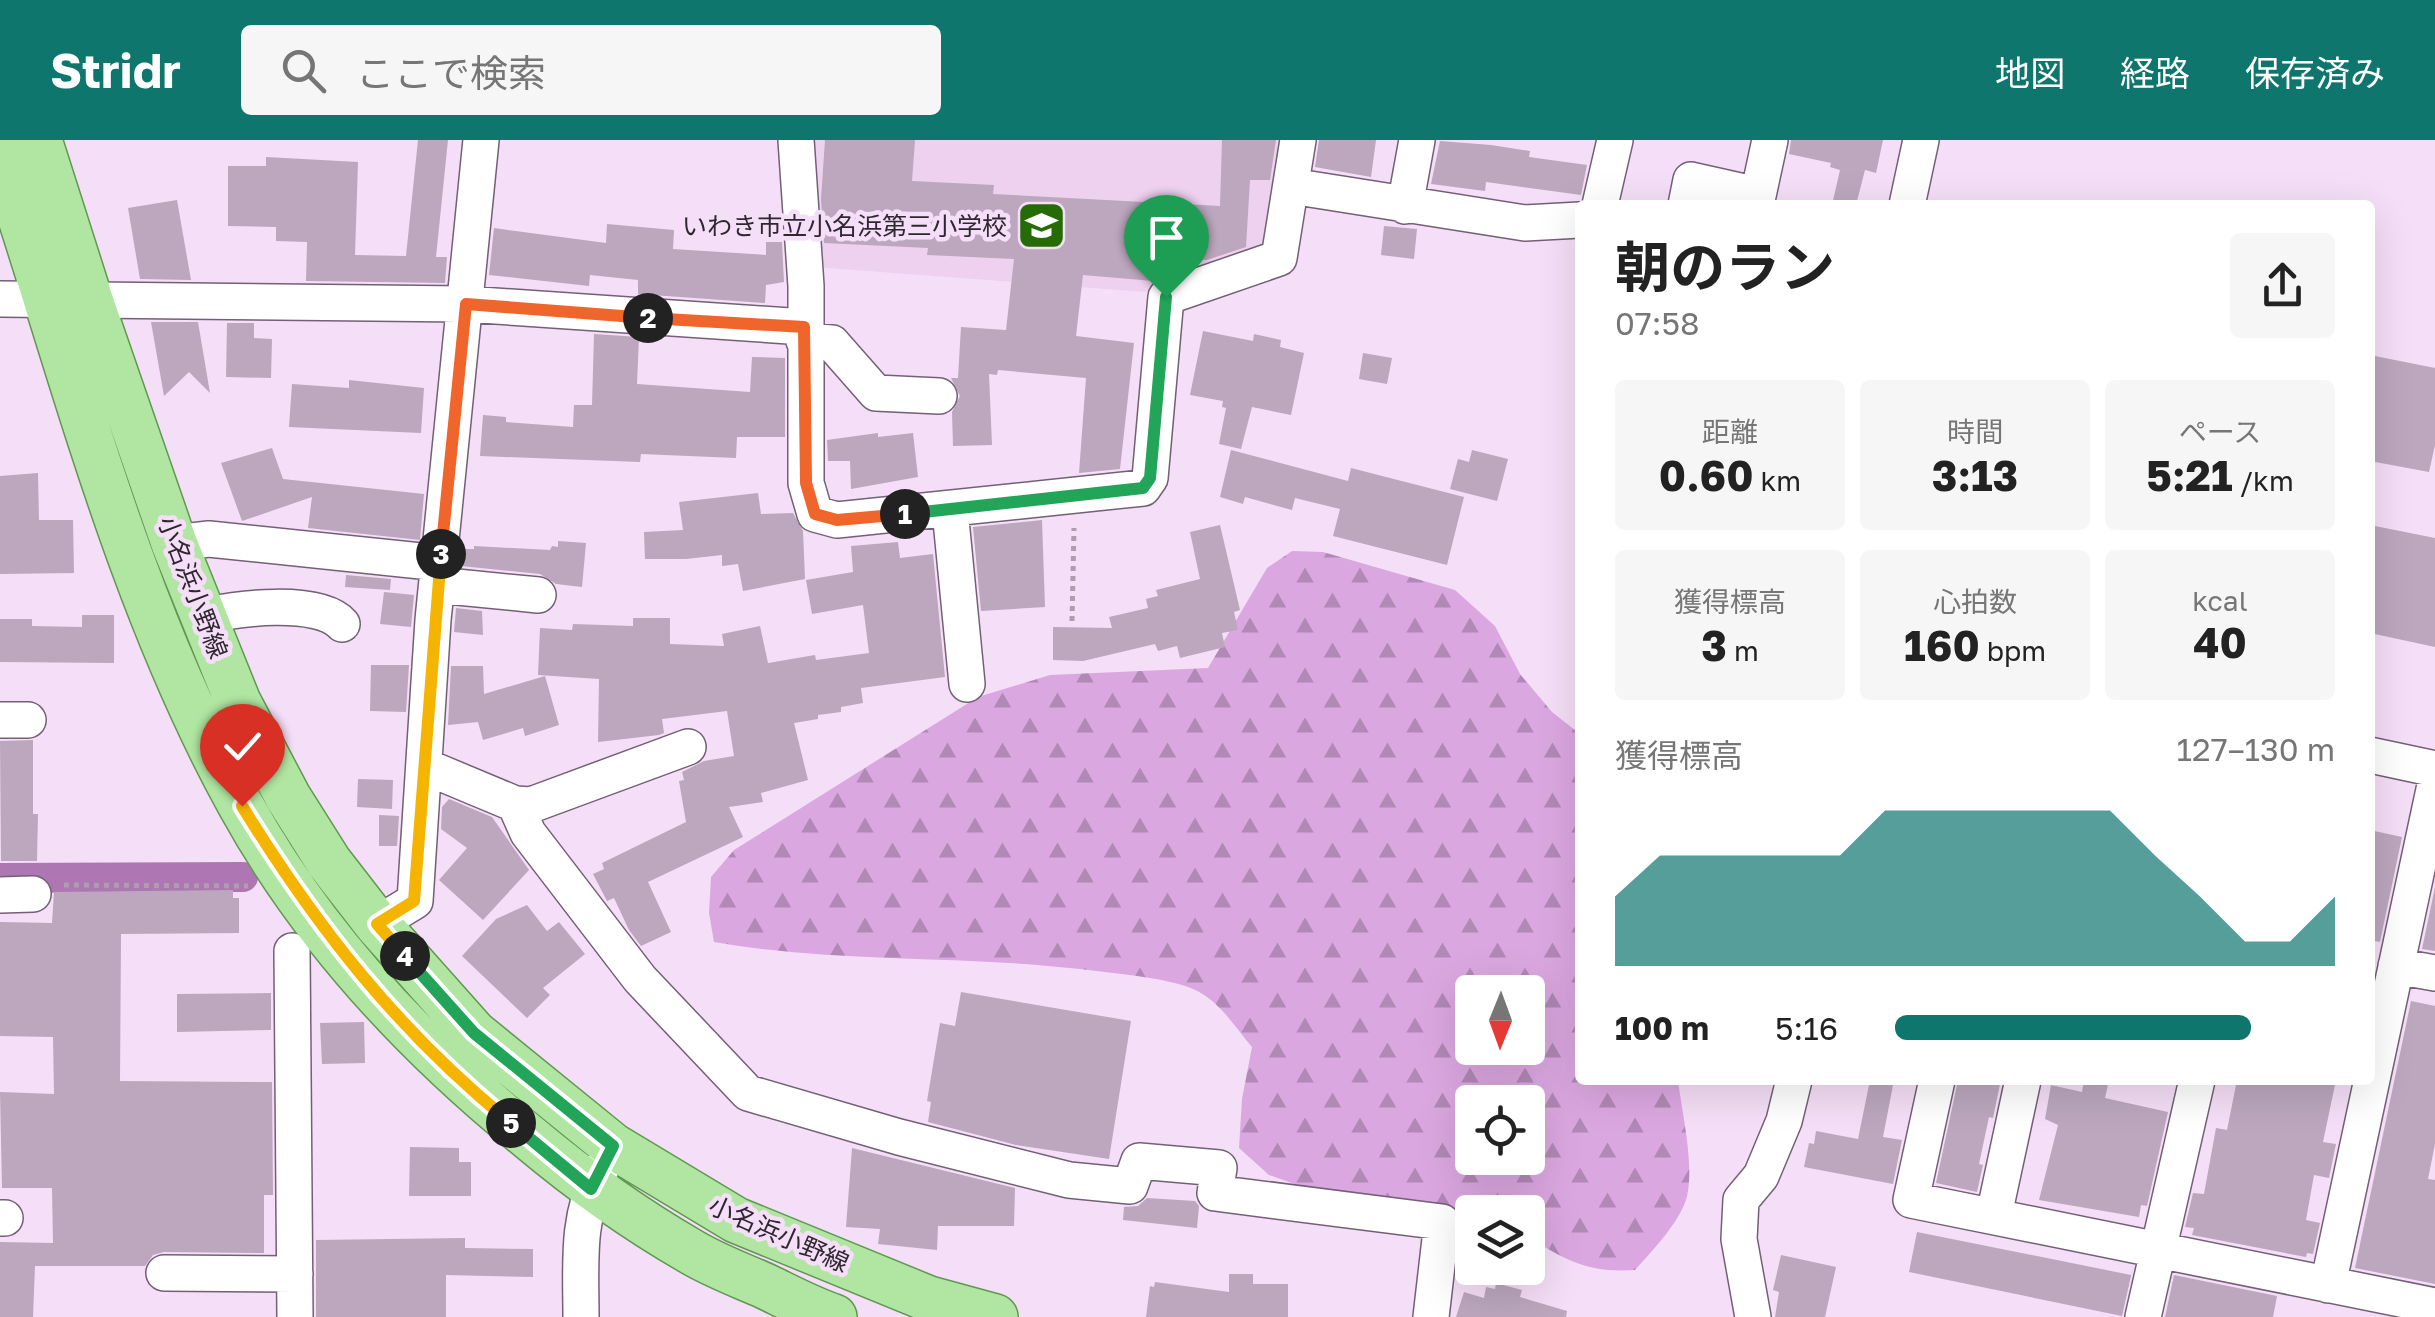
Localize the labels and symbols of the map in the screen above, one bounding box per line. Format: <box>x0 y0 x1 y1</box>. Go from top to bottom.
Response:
pin <box>1124 195 1209 298</box>
school or university icon: いわき市立小名浜第三小学校 <box>1016 200 1068 252</box>
place label: いわき市立小名浜第三小学校 <box>682 210 1007 241</box>
pin: 2 <box>623 293 673 343</box>
pin: 1 <box>880 489 930 539</box>
street label: 小名浜小野線 <box>152 511 235 662</box>
pin: 3 <box>416 529 466 579</box>
pin <box>200 704 285 807</box>
pin: 4 <box>380 931 430 981</box>
north arrow <box>1455 975 1545 1065</box>
pin: 5 <box>486 1098 536 1148</box>
street label: 小名浜小野線 <box>704 1189 854 1278</box>

